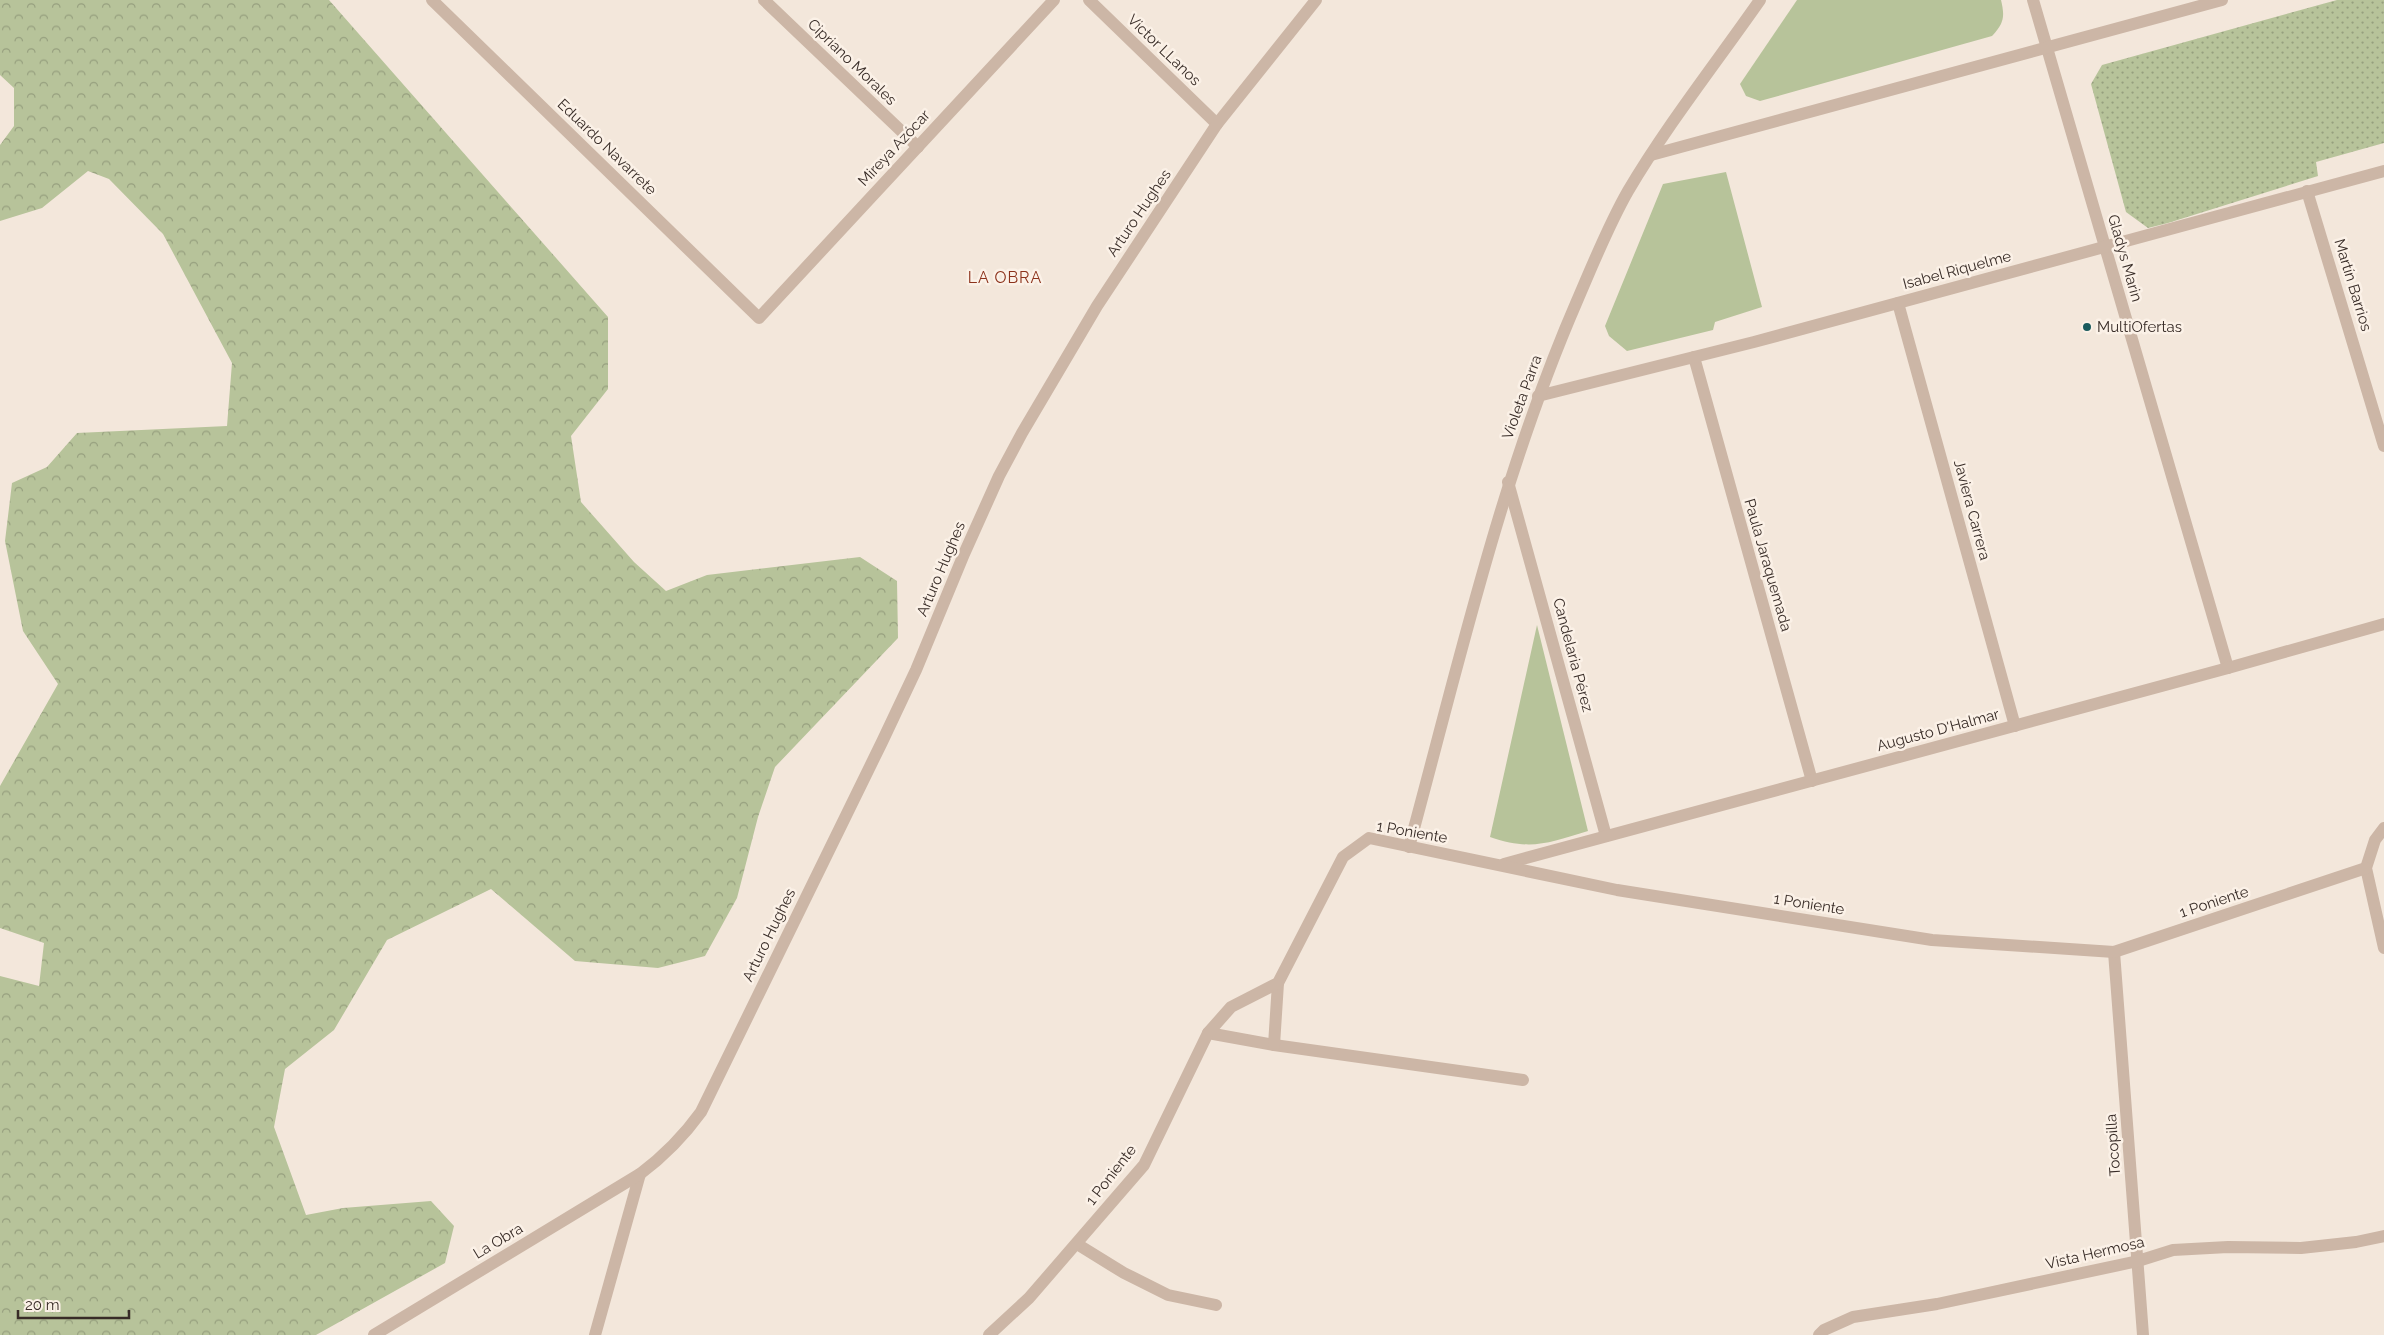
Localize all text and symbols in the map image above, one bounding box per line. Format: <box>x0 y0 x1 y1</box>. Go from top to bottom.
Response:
street label: Victor LLanos <box>1124 11 1204 89</box>
street label: Cipriano Morales <box>804 15 900 109</box>
street label: Eduardo Navarrete <box>554 95 660 199</box>
street label: Mireya Azócar <box>854 106 934 190</box>
street label: Arturo Hughes <box>1103 166 1175 260</box>
street label: Gladys Marin <box>2104 212 2146 304</box>
street label: Martín Barrios <box>2330 237 2376 333</box>
street label: Isabel Riquelme <box>1901 247 2013 293</box>
district label: LA OBRA <box>968 268 1042 287</box>
place label: MultiOfertas <box>2097 318 2182 336</box>
marker: MultiOfertas <box>2081 321 2093 333</box>
street label: Violeta Parra <box>1498 352 1546 442</box>
street label: Javiera Carrera <box>1950 458 1994 562</box>
street label: Paula Jaraquemada <box>1740 497 1796 633</box>
street label: Arturo Hughes <box>913 519 969 619</box>
street label: Candelaria Pérez <box>1549 596 1597 714</box>
street label: Augusto D'Halmar <box>1875 705 2002 755</box>
street label: 1 Poniente <box>1375 817 1449 847</box>
street label: 1 Poniente <box>2177 882 2251 922</box>
street label: Arturo Hughes <box>739 886 799 984</box>
street label: 1 Poniente <box>1772 890 1846 919</box>
street label: Tocopilla <box>2102 1113 2124 1177</box>
street label: 1 Poniente <box>1082 1141 1140 1209</box>
street label: La Obra <box>470 1219 526 1263</box>
street label: Vista Hermosa <box>2044 1233 2146 1273</box>
scale bar <box>18 1288 129 1320</box>
text: 20 m <box>25 1296 60 1314</box>

